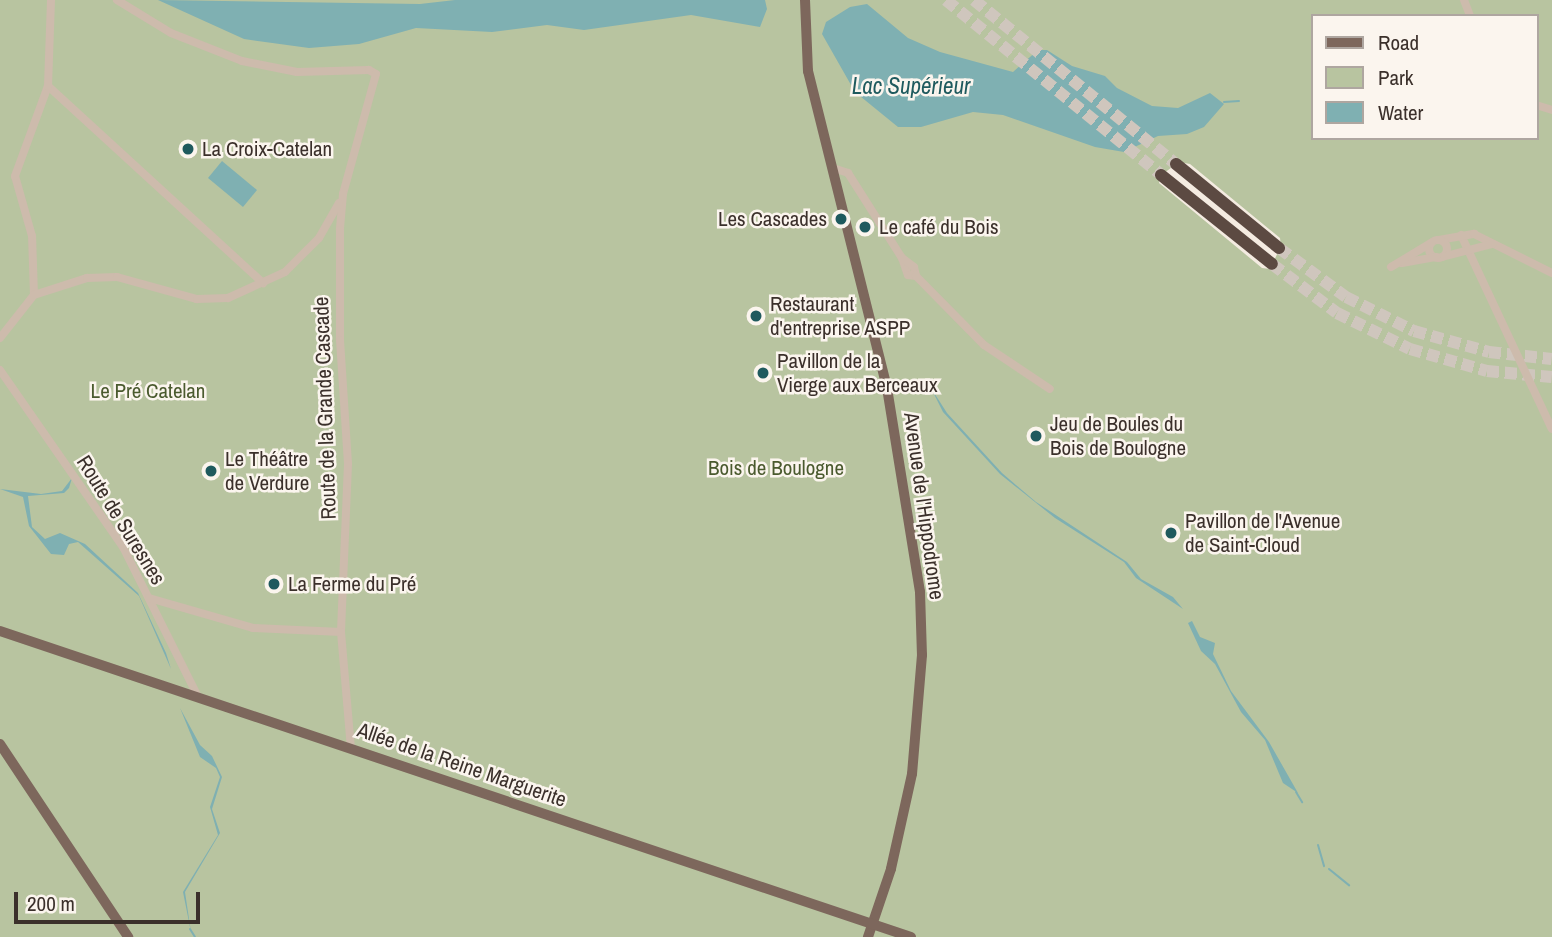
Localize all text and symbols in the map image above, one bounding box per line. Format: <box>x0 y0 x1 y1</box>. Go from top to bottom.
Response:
legend <box>1310 14 1538 140</box>
text: Road <box>1378 28 1419 57</box>
text: Park <box>1378 63 1413 92</box>
water label: Lac Supérieur <box>852 72 970 100</box>
text: Water <box>1378 98 1423 127</box>
place label: La Croix-Catelan <box>202 136 332 162</box>
marker: La Croix-Catelan <box>180 141 196 157</box>
place label: Les Cascades <box>718 206 827 232</box>
marker: Les Cascades <box>833 211 849 227</box>
place label: Le café du Bois <box>879 214 999 240</box>
marker: Le café du Bois <box>857 219 873 235</box>
place label: Restaurant d'entreprise ASPP <box>770 291 911 341</box>
street label: Route de la Grande Cascade <box>309 296 341 520</box>
marker: Restaurant d'entreprise ASPP <box>748 308 764 324</box>
place label: Pavillon de la Vierge aux Berceaux <box>777 348 938 398</box>
marker: Pavillon de la Vierge aux Berceaux <box>755 365 771 381</box>
park label: Le Pré Catelan <box>91 378 205 404</box>
street label: Avenue de l'Hippodrome <box>898 411 950 601</box>
place label: Jeu de Boules du Bois de Boulogne <box>1050 411 1186 461</box>
marker: Jeu de Boules du Bois de Boulogne <box>1028 428 1044 444</box>
place label: Le Théâtre de Verdure <box>225 446 309 496</box>
street label: Route de Suresnes <box>71 451 171 589</box>
park label: Bois de Boulogne <box>708 455 844 481</box>
marker: Le Théâtre de Verdure <box>203 463 219 479</box>
place label: Pavillon de l'Avenue de Saint-Cloud <box>1185 508 1340 558</box>
marker: Pavillon de l'Avenue de Saint-Cloud <box>1163 525 1179 541</box>
place label: La Ferme du Pré <box>288 571 416 597</box>
marker: La Ferme du Pré <box>266 576 282 592</box>
street label: Allée de la Reine Marguerite <box>354 717 570 813</box>
scale bar <box>18 878 203 922</box>
text: 200 m <box>27 889 75 918</box>

